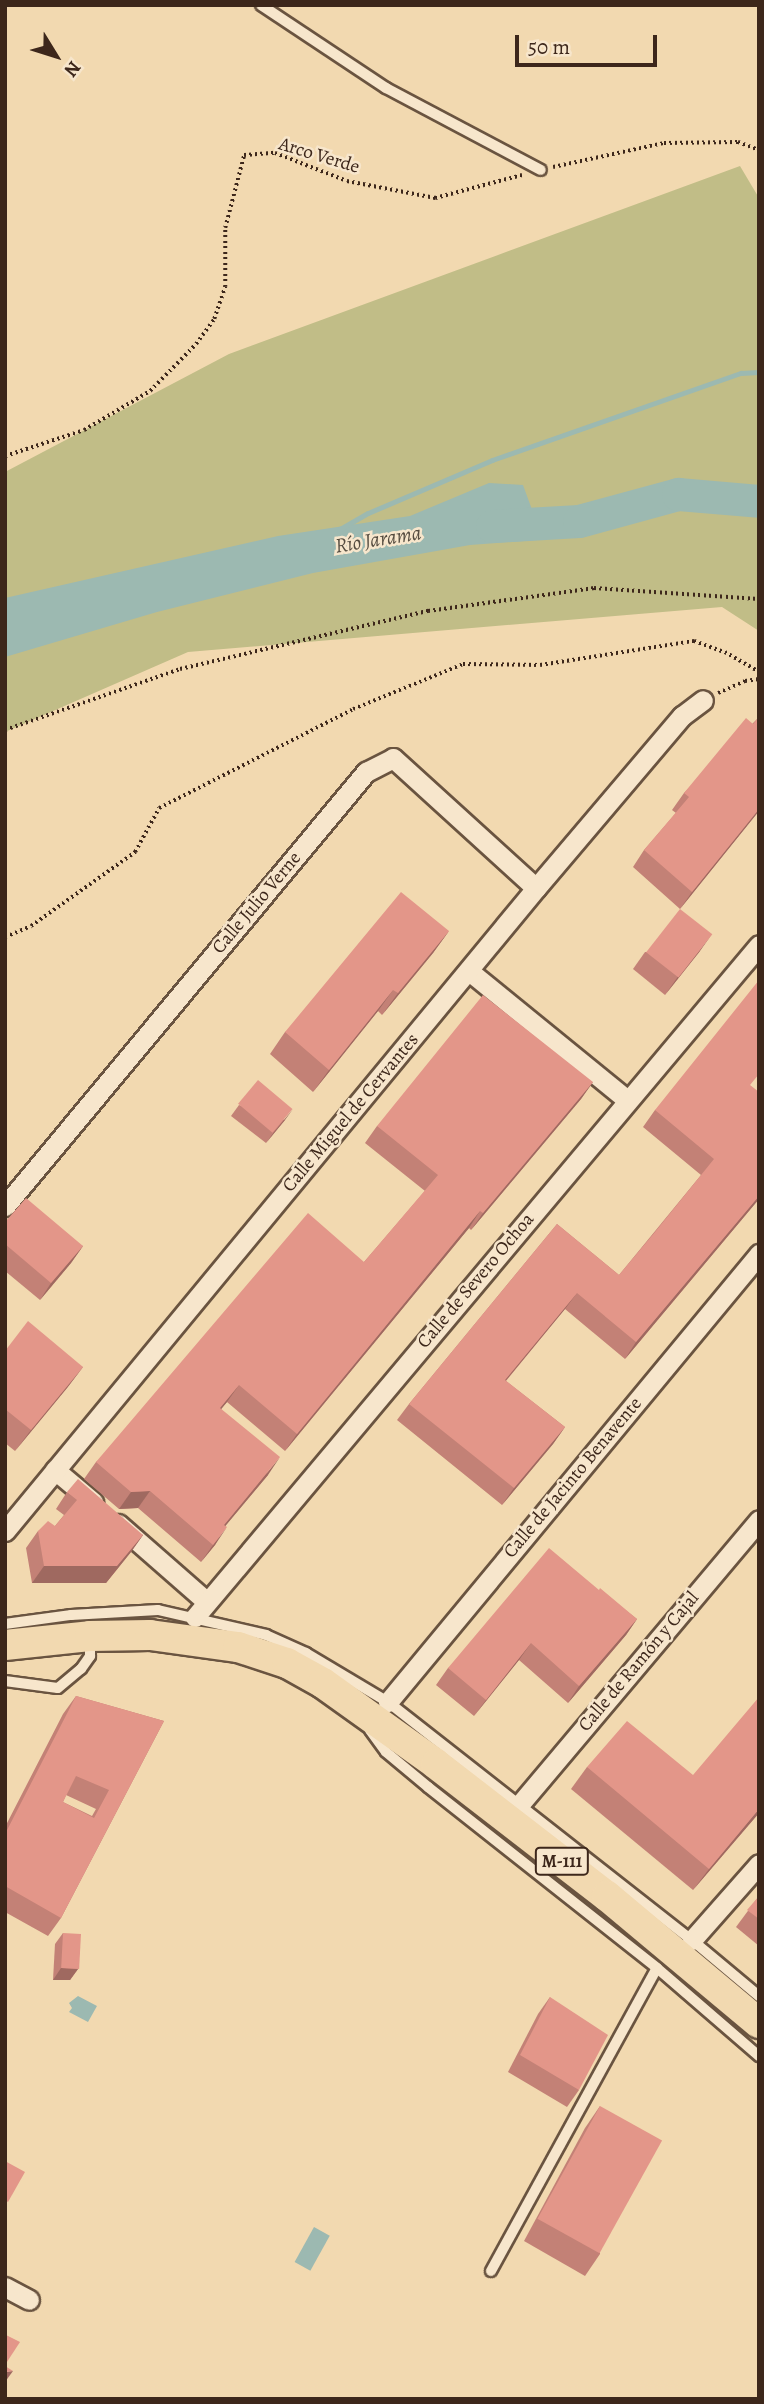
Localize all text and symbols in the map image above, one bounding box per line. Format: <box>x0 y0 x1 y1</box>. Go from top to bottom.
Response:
north arrow <box>21 21 91 91</box>
scale bar <box>519 21 661 65</box>
text: 50 m <box>528 33 570 61</box>
text: N <box>58 55 87 82</box>
street label: Arco Verde <box>276 133 362 179</box>
water label: Río Jarama <box>333 520 423 558</box>
street label: Calle Julio Verne <box>208 847 306 959</box>
street label: Calle Miguel de Cervantes <box>278 1029 424 1197</box>
street label: Calle de Severo Ochoa <box>413 1209 539 1353</box>
street label: Calle de Jacinto Benavente <box>499 1393 647 1563</box>
street label: Calle de Ramón y Cajal <box>574 1587 704 1737</box>
road number: M-111 <box>534 1846 590 1875</box>

